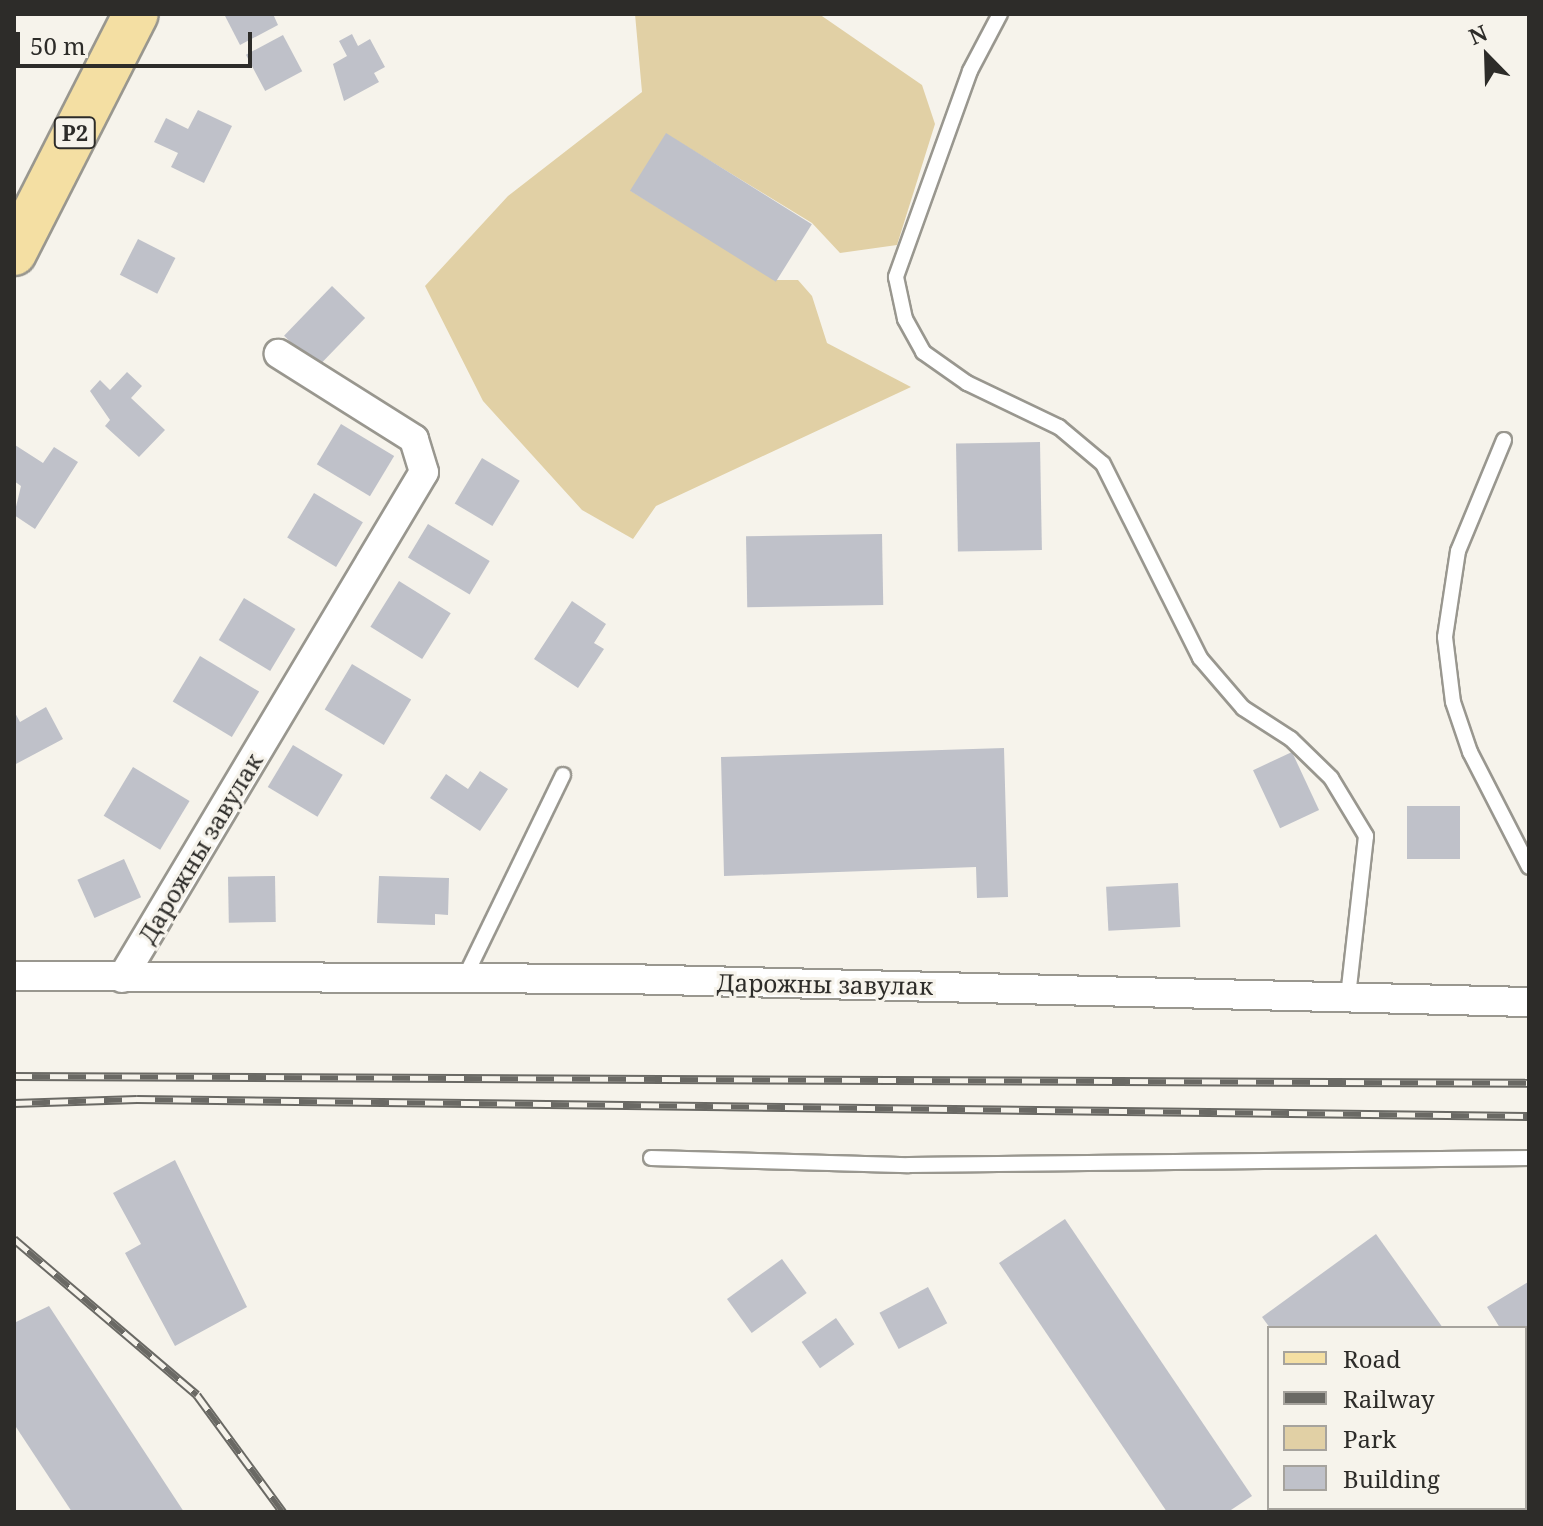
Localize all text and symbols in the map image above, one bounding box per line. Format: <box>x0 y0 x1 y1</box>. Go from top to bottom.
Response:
scale bar <box>20 16 256 66</box>
north arrow <box>1447 16 1527 96</box>
text: N <box>1464 17 1491 51</box>
text: 50 m <box>30 29 86 62</box>
road number: Р2 <box>53 115 97 151</box>
street label: Дарожны завулак <box>132 748 268 948</box>
street label: Дарожны завулак <box>717 968 933 1000</box>
legend <box>1267 1326 1527 1510</box>
text: Road <box>1343 1342 1401 1375</box>
text: Railway <box>1343 1382 1435 1415</box>
text: Park <box>1343 1422 1396 1455</box>
text: Building <box>1343 1462 1440 1495</box>

